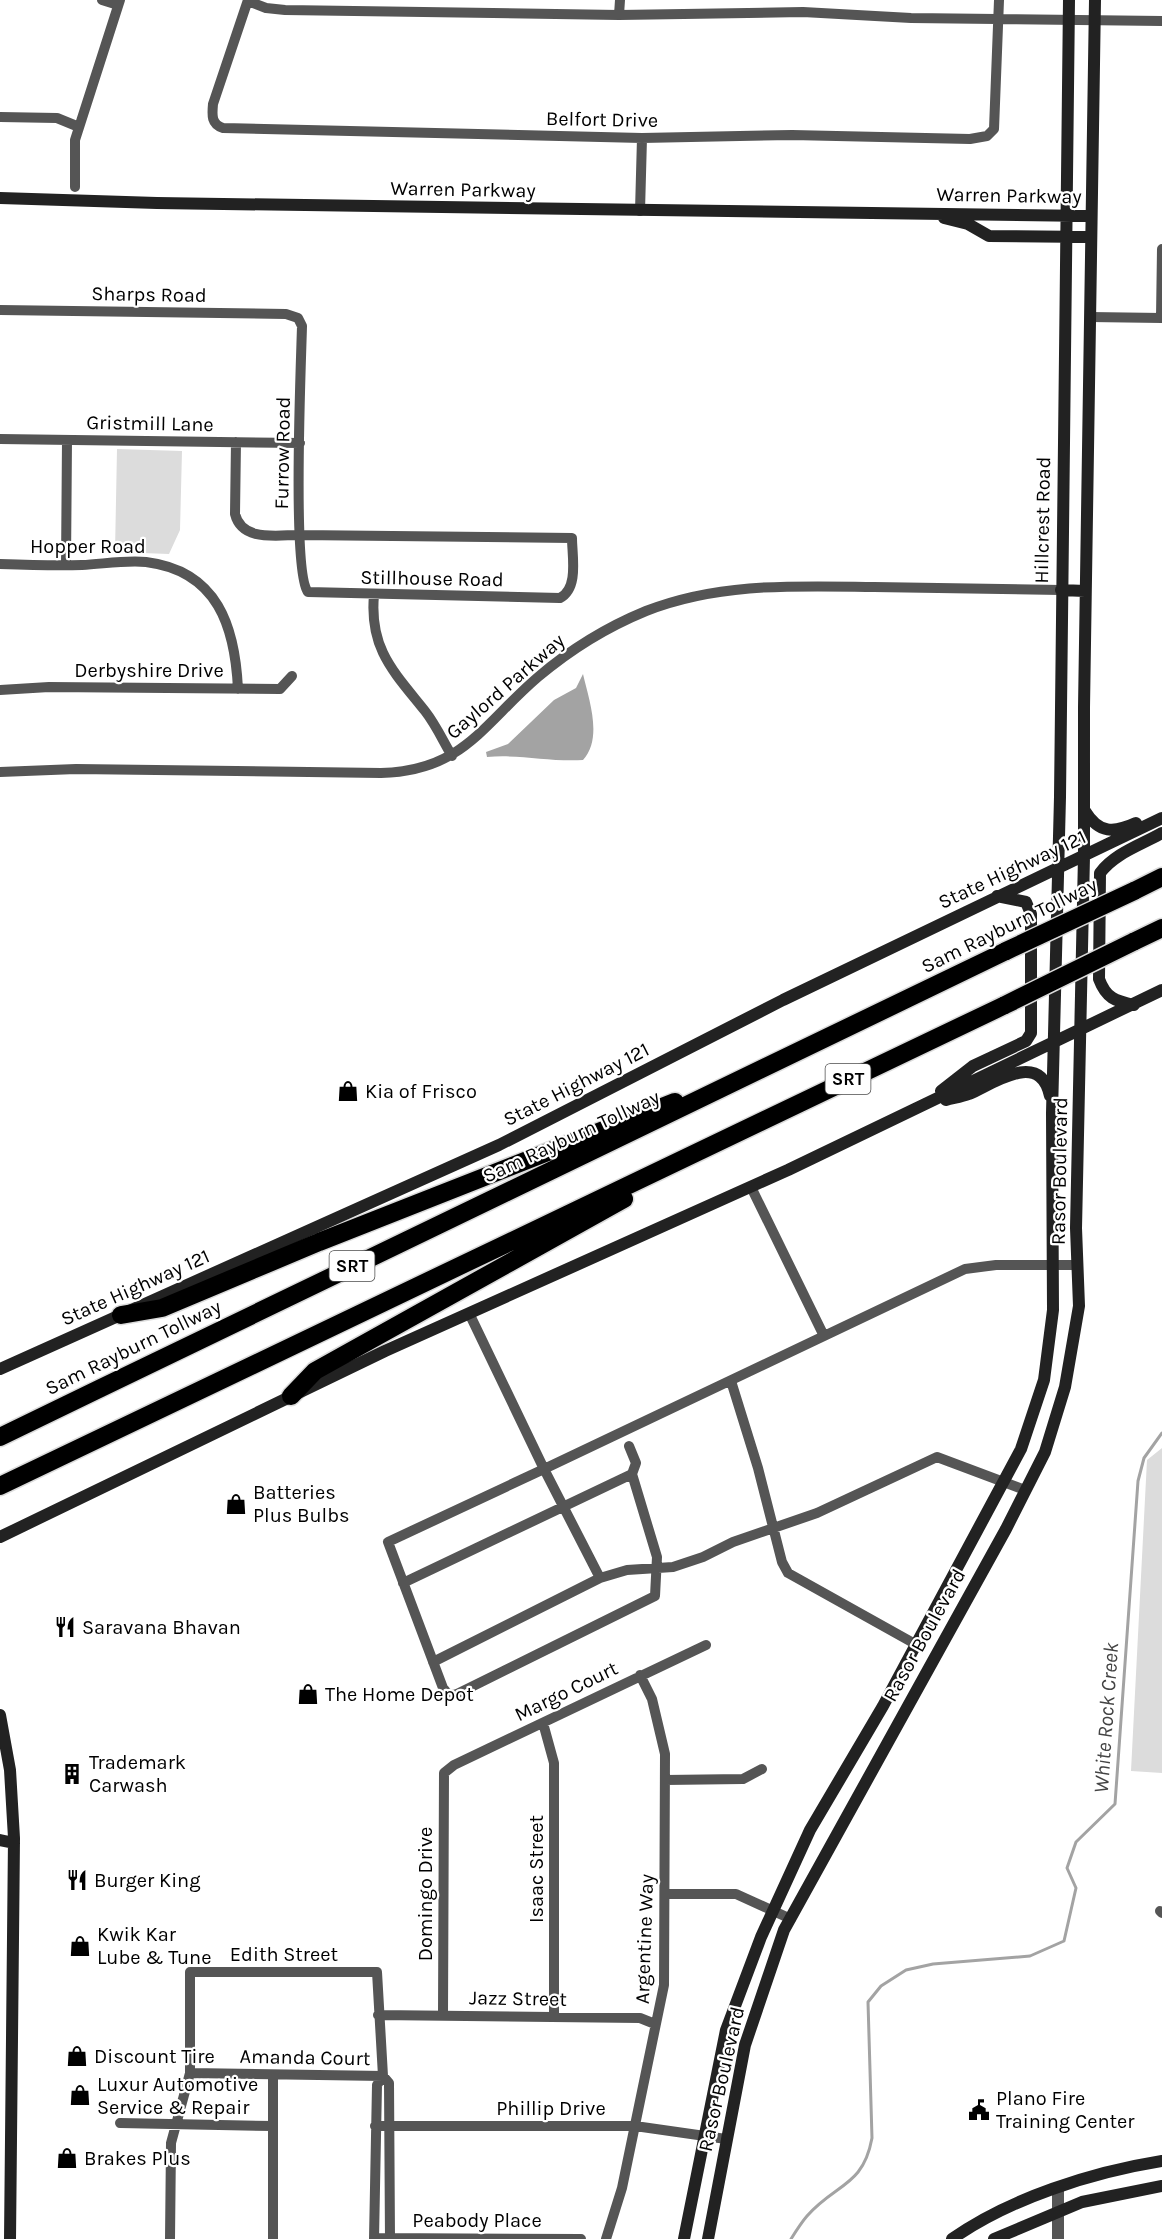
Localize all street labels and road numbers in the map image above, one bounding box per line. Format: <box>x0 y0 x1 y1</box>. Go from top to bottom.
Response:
street label: Belfort Drive <box>546 107 658 132</box>
street label: Warren Parkway <box>390 177 536 202</box>
street label: Warren Parkway <box>936 183 1082 208</box>
street label: Sharps Road <box>91 282 207 307</box>
street label: Furrow Road <box>270 396 295 510</box>
street label: Gristmill Lane <box>86 411 214 436</box>
street label: Hillcrest Road <box>1030 456 1055 584</box>
street label: Hopper Road <box>30 535 146 558</box>
street label: Stillhouse Road <box>360 566 504 591</box>
street label: Gaylord Parkway <box>442 629 569 744</box>
street label: Derbyshire Drive <box>74 659 224 682</box>
street label: State Highway 121 <box>935 825 1090 914</box>
street label: Sam Rayburn Tollway <box>918 873 1101 978</box>
street label: State Highway 121 <box>500 1038 653 1131</box>
road number: SRT <box>826 1064 870 1094</box>
street label: Sam Rayburn Tollway <box>479 1085 663 1188</box>
street label: Rasor Boulevard <box>1047 1097 1072 1245</box>
street label: State Highway 121 <box>57 1244 213 1331</box>
road number: SRT <box>330 1251 374 1281</box>
street label: Sam Rayburn Tollway <box>42 1295 225 1400</box>
street label: Rasor Boulevard <box>878 1565 970 1706</box>
street label: Margo Court <box>511 1656 622 1726</box>
street label: Isaac Street <box>525 1814 548 1923</box>
street label: Domingo Drive <box>414 1827 437 1961</box>
street label: Argentine Way <box>631 1874 658 2004</box>
street label: Edith Street <box>230 1943 339 1966</box>
street label: Jazz Street <box>469 1986 568 2011</box>
street label: Rasor Boulevard <box>694 2004 749 2154</box>
street label: Amanda Court <box>239 2045 371 2070</box>
street label: Phillip Drive <box>496 2097 606 2120</box>
street label: Peabody Place <box>412 2209 542 2232</box>

